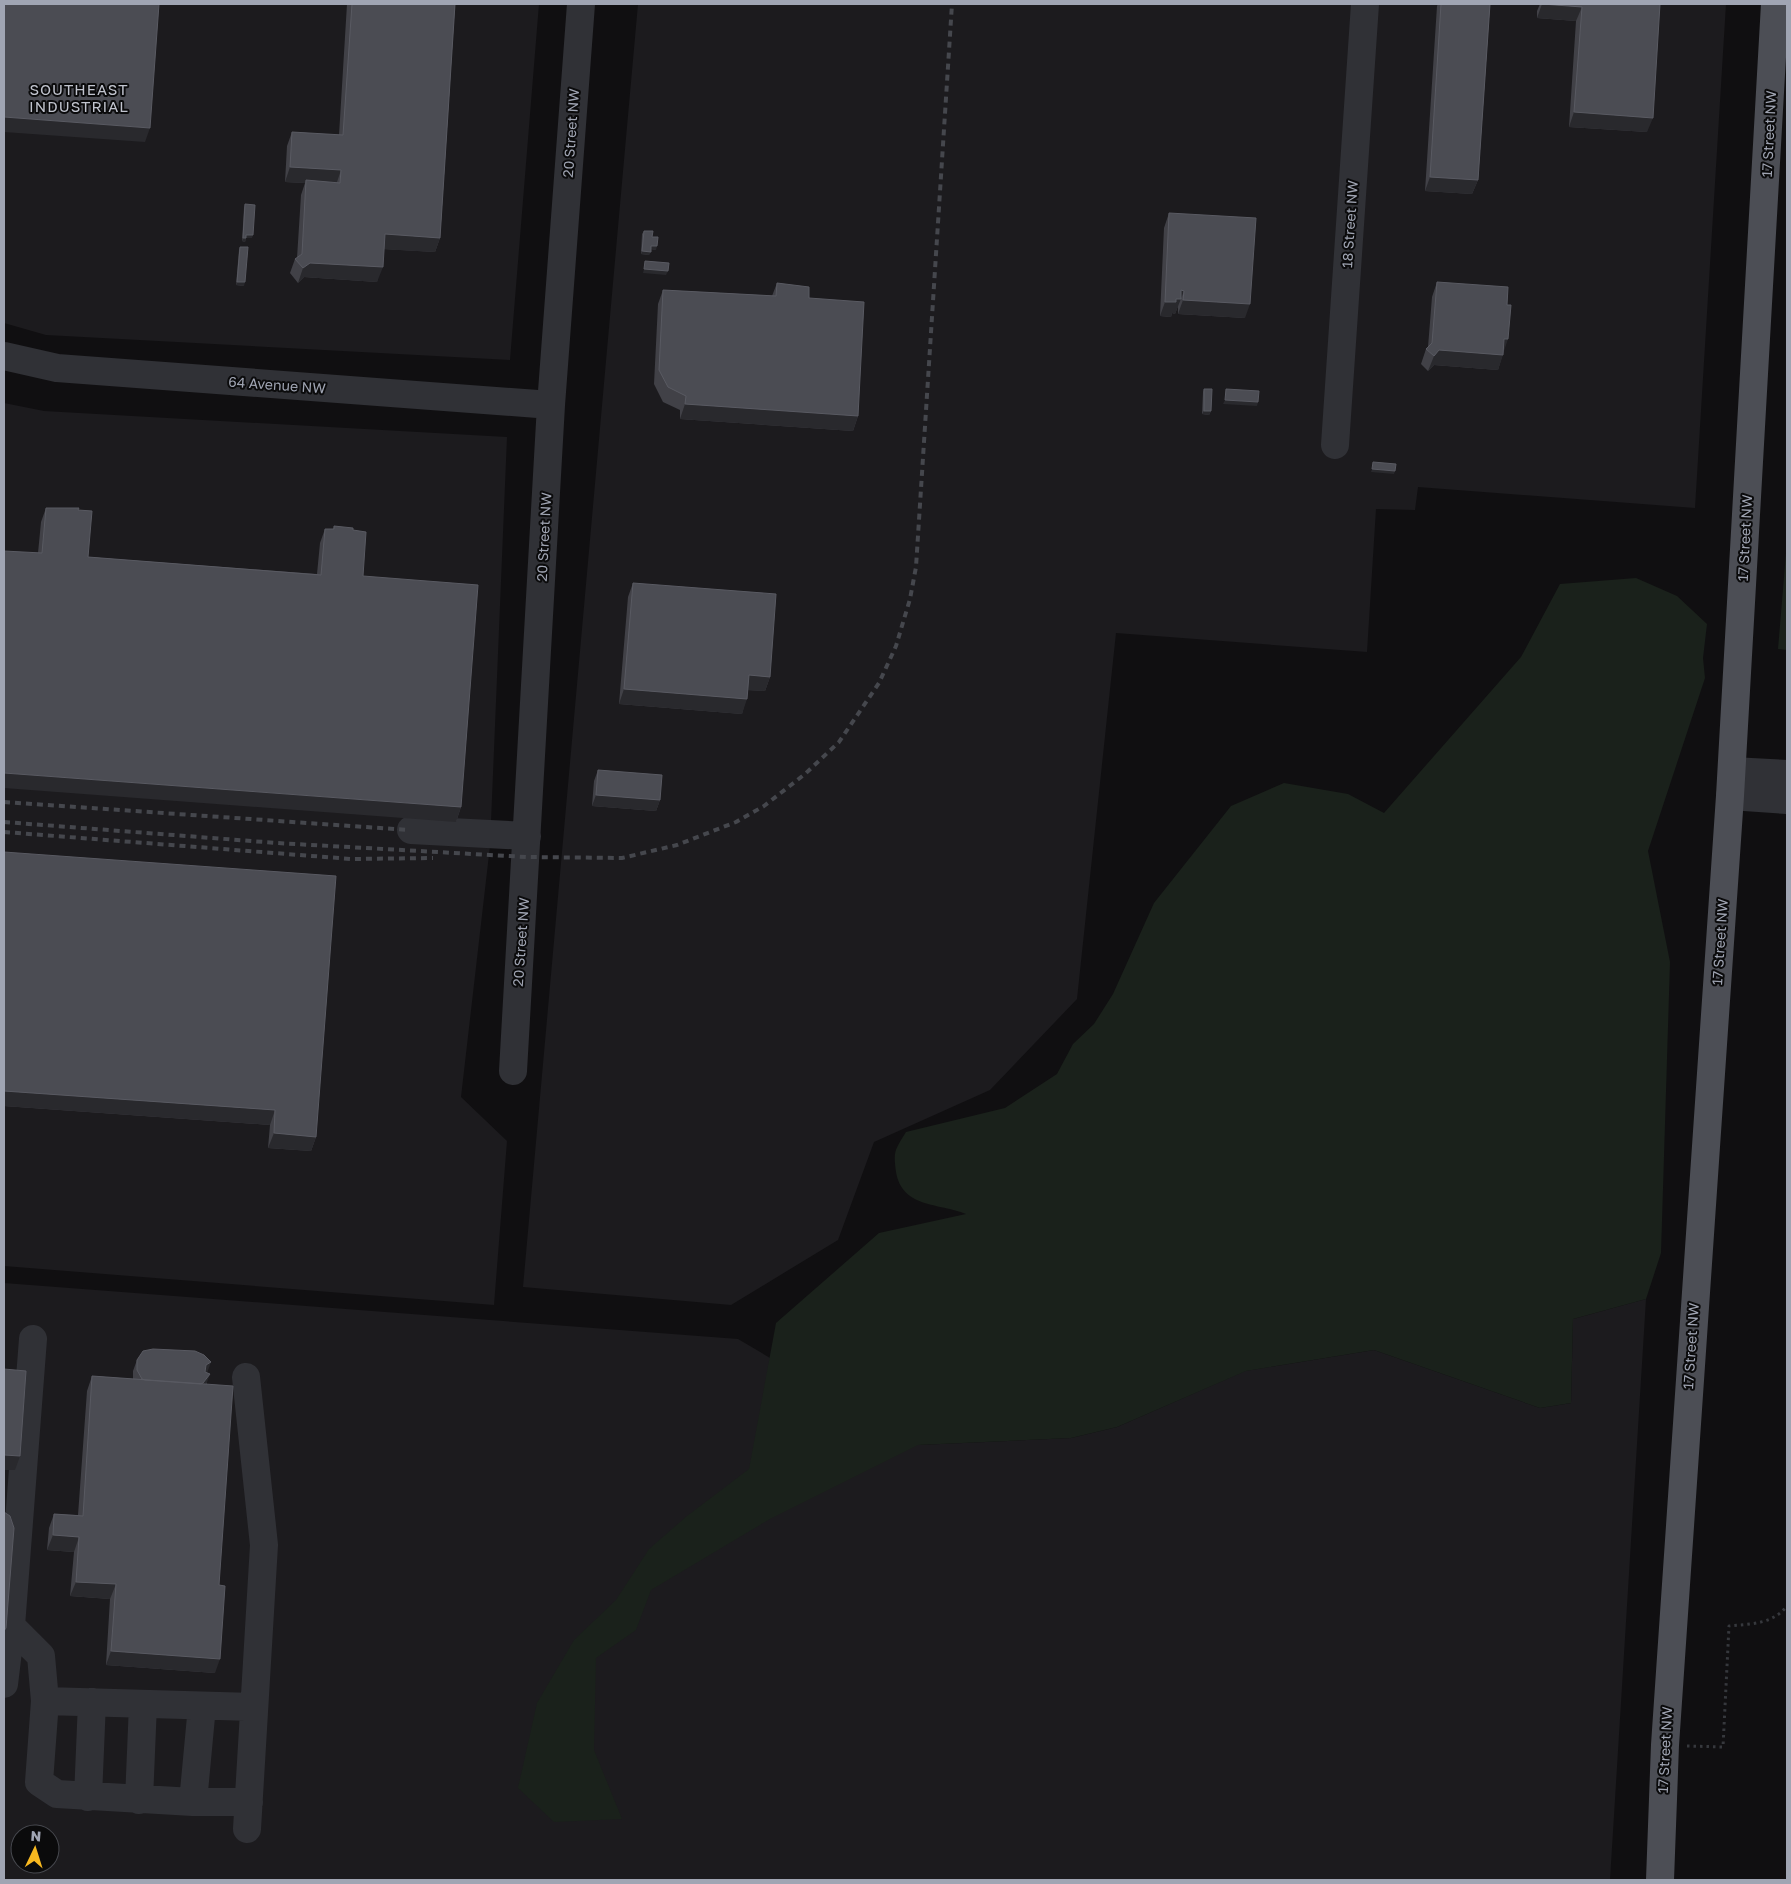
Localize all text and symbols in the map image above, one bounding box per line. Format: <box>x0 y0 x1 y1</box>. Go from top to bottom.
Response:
district label: SOUTHEAST INDUSTRIAL <box>29 80 129 115</box>
street label: 20 Street NW <box>559 87 582 178</box>
street label: 17 Street NW <box>1758 90 1779 178</box>
street label: 18 Street NW <box>1338 179 1361 268</box>
street label: 64 Avenue NW <box>228 373 327 396</box>
street label: 20 Street NW <box>533 491 554 582</box>
street label: 17 Street NW <box>1734 494 1755 582</box>
street label: 20 Street NW <box>509 896 532 987</box>
street label: 17 Street NW <box>1708 898 1731 986</box>
street label: 17 Street NW <box>1679 1302 1702 1390</box>
street label: 17 Street NW <box>1654 1706 1675 1794</box>
north arrow <box>10 1824 60 1874</box>
text: N <box>30 1827 42 1844</box>

